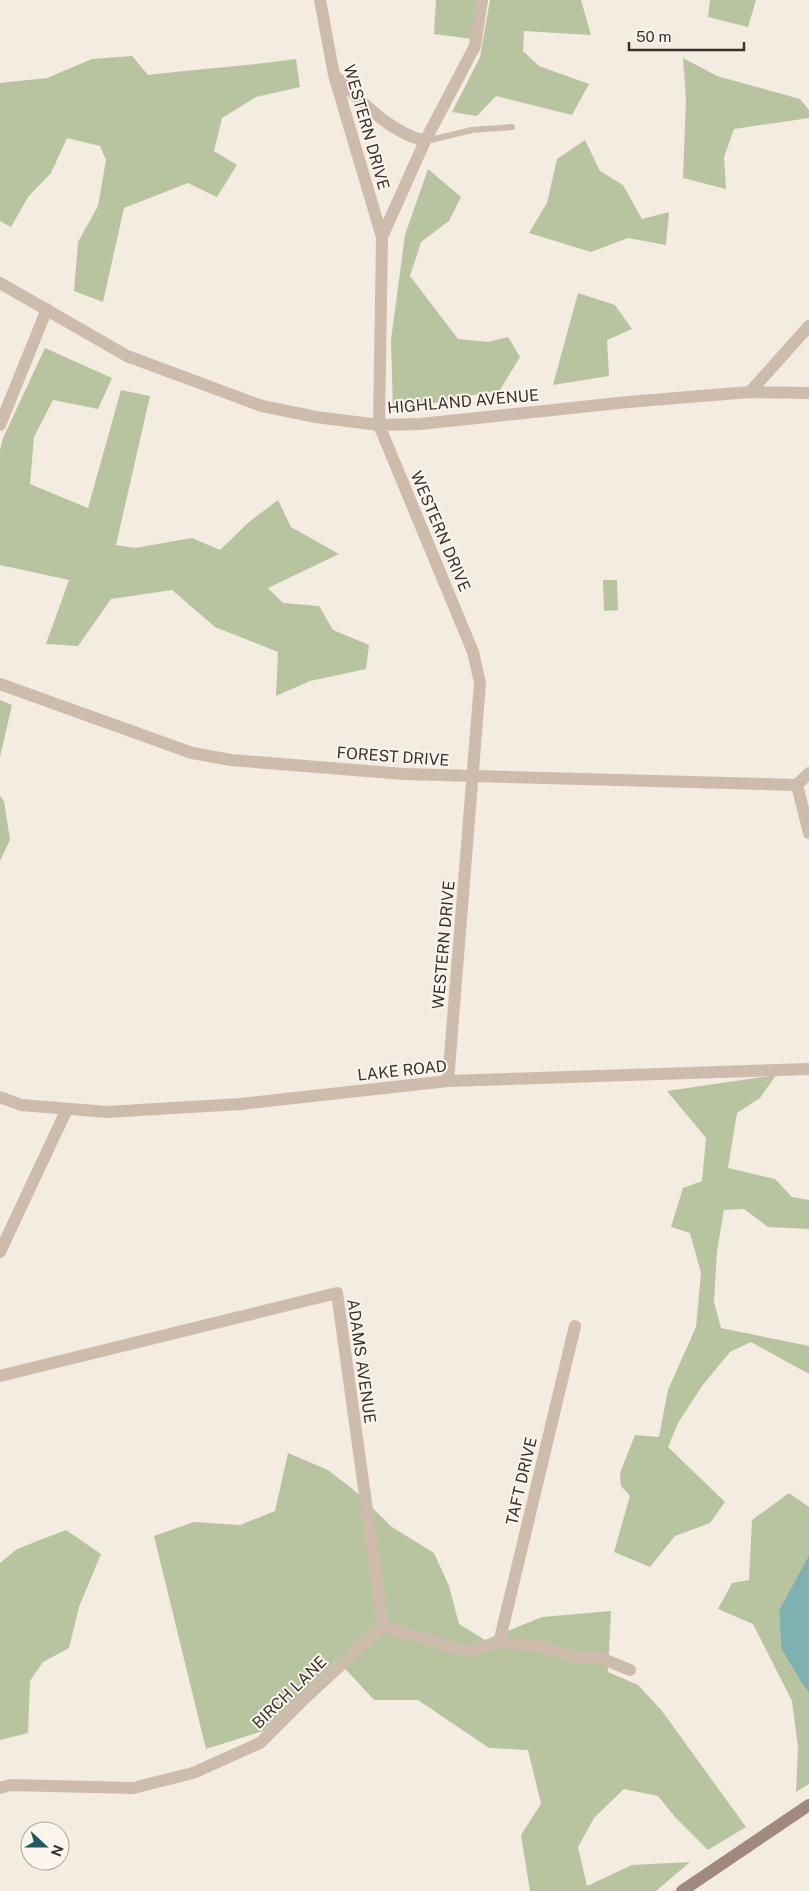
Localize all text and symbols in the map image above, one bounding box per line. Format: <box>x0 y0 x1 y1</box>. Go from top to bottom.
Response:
scale bar <box>629 20 744 52</box>
text: 50 m <box>636 28 671 45</box>
street label: WESTERN DRIVE <box>340 62 393 192</box>
street label: HIGHLAND AVENUE <box>386 385 540 418</box>
street label: WESTERN DRIVE <box>407 468 475 594</box>
street label: FOREST DRIVE <box>336 743 450 770</box>
street label: WESTERN DRIVE <box>428 880 459 1010</box>
street label: LAKE ROAD <box>356 1056 448 1085</box>
street label: ADAMS AVENUE <box>343 1298 380 1425</box>
street label: TAFT DRIVE <box>502 1435 541 1527</box>
street label: BIRCH LANE <box>248 1652 330 1733</box>
north arrow <box>20 1821 70 1871</box>
text: N <box>48 1843 67 1859</box>

